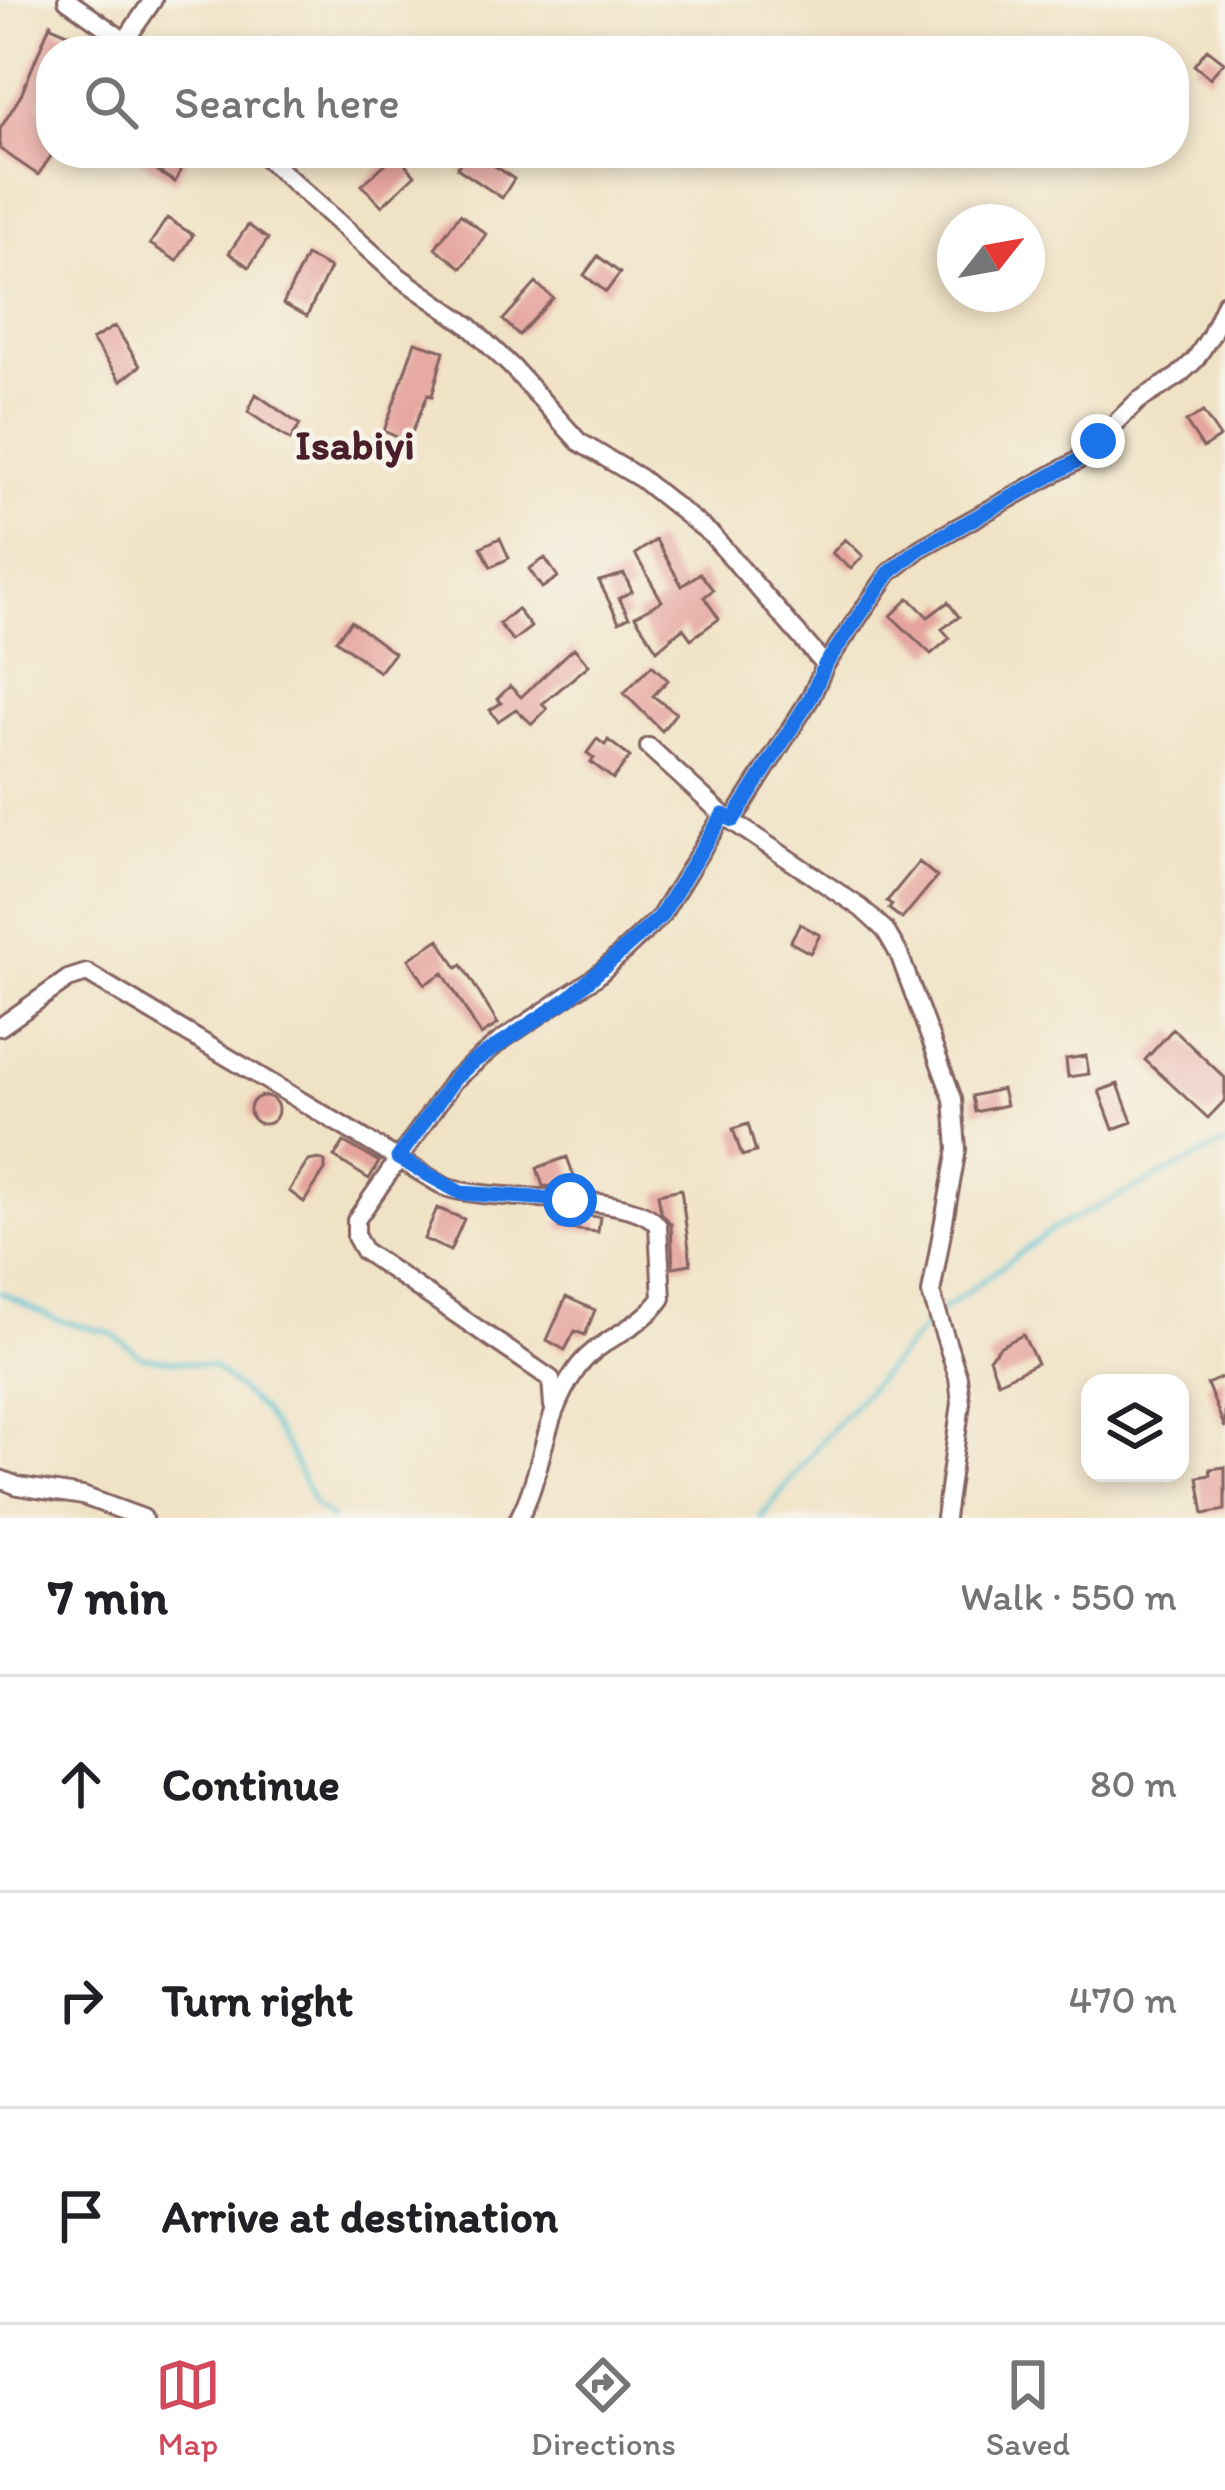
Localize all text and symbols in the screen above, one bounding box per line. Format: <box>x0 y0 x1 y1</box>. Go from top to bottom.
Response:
search box <box>36 36 1189 168</box>
icon: search <box>78 69 144 135</box>
text: Search here <box>174 75 400 129</box>
north arrow <box>937 204 1045 312</box>
route end <box>1071 414 1125 468</box>
district label: Isabiyi <box>295 419 415 470</box>
route start <box>543 1173 597 1227</box>
map controls <box>1081 1374 1189 1482</box>
button: layers <box>1081 1374 1189 1482</box>
text: 7 min <box>48 1566 168 1627</box>
text: Walk · 550 m <box>960 1573 1177 1620</box>
icon: ahead <box>48 1751 114 1817</box>
text: Continue <box>162 1757 340 1811</box>
text: 80 m <box>1090 1760 1177 1807</box>
icon: right <box>48 1967 114 2033</box>
text: Turn right <box>162 1973 353 2027</box>
text: 470 m <box>1069 1976 1177 2023</box>
icon: arrive <box>48 2183 114 2249</box>
text: Arrive at destination <box>162 2189 558 2243</box>
tab: Map <box>155 2352 221 2463</box>
tab: Directions <box>531 2352 676 2463</box>
tab: Saved <box>986 2352 1070 2463</box>

